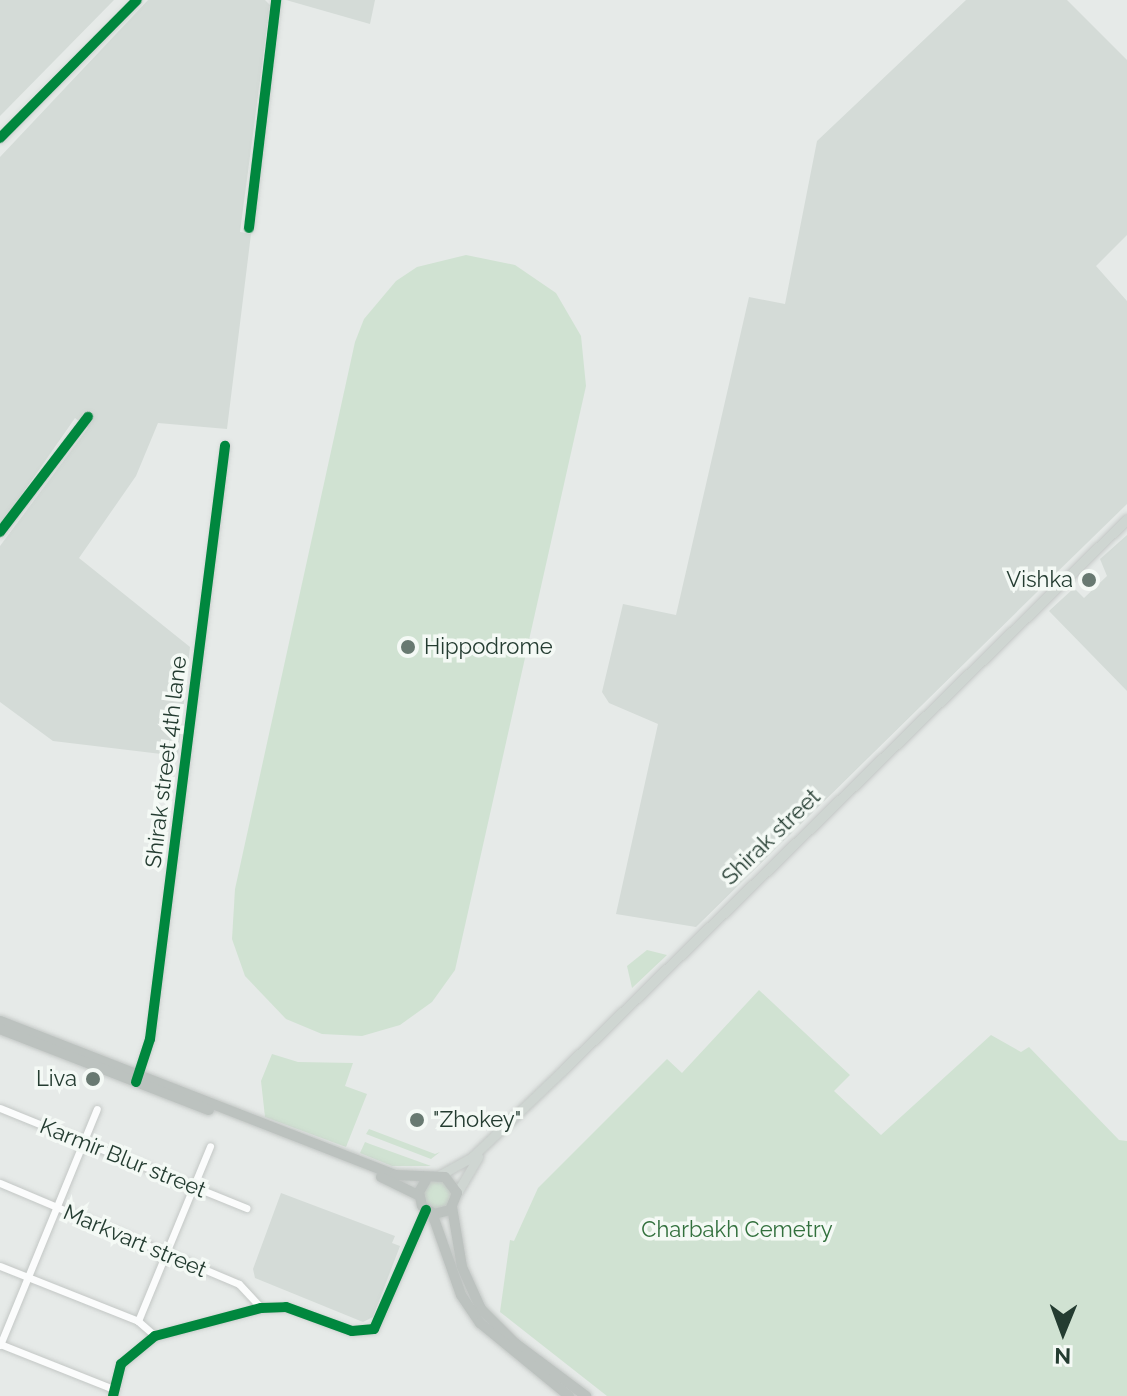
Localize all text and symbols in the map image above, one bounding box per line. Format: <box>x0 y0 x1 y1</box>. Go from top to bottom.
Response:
place label: Vishka <box>1006 567 1073 593</box>
marker: Vishka <box>1080 571 1098 589</box>
place label: Hippodrome <box>424 634 553 660</box>
marker: Hippodrome <box>399 638 417 656</box>
street label: Shirak street 4th lane <box>140 654 192 870</box>
street label: Shirak street <box>716 784 826 890</box>
place label: Liva <box>36 1066 77 1092</box>
marker: Liva <box>84 1070 102 1088</box>
place label: "Zhokey" <box>433 1107 521 1133</box>
marker: "Zhokey" <box>408 1111 426 1129</box>
street label: Karmir Blur street <box>36 1112 210 1204</box>
street label: Markvart street <box>59 1199 211 1283</box>
park label: Charbakh Cemetry <box>641 1217 833 1243</box>
north arrow <box>1023 1292 1103 1372</box>
text: N <box>1054 1343 1071 1369</box>

